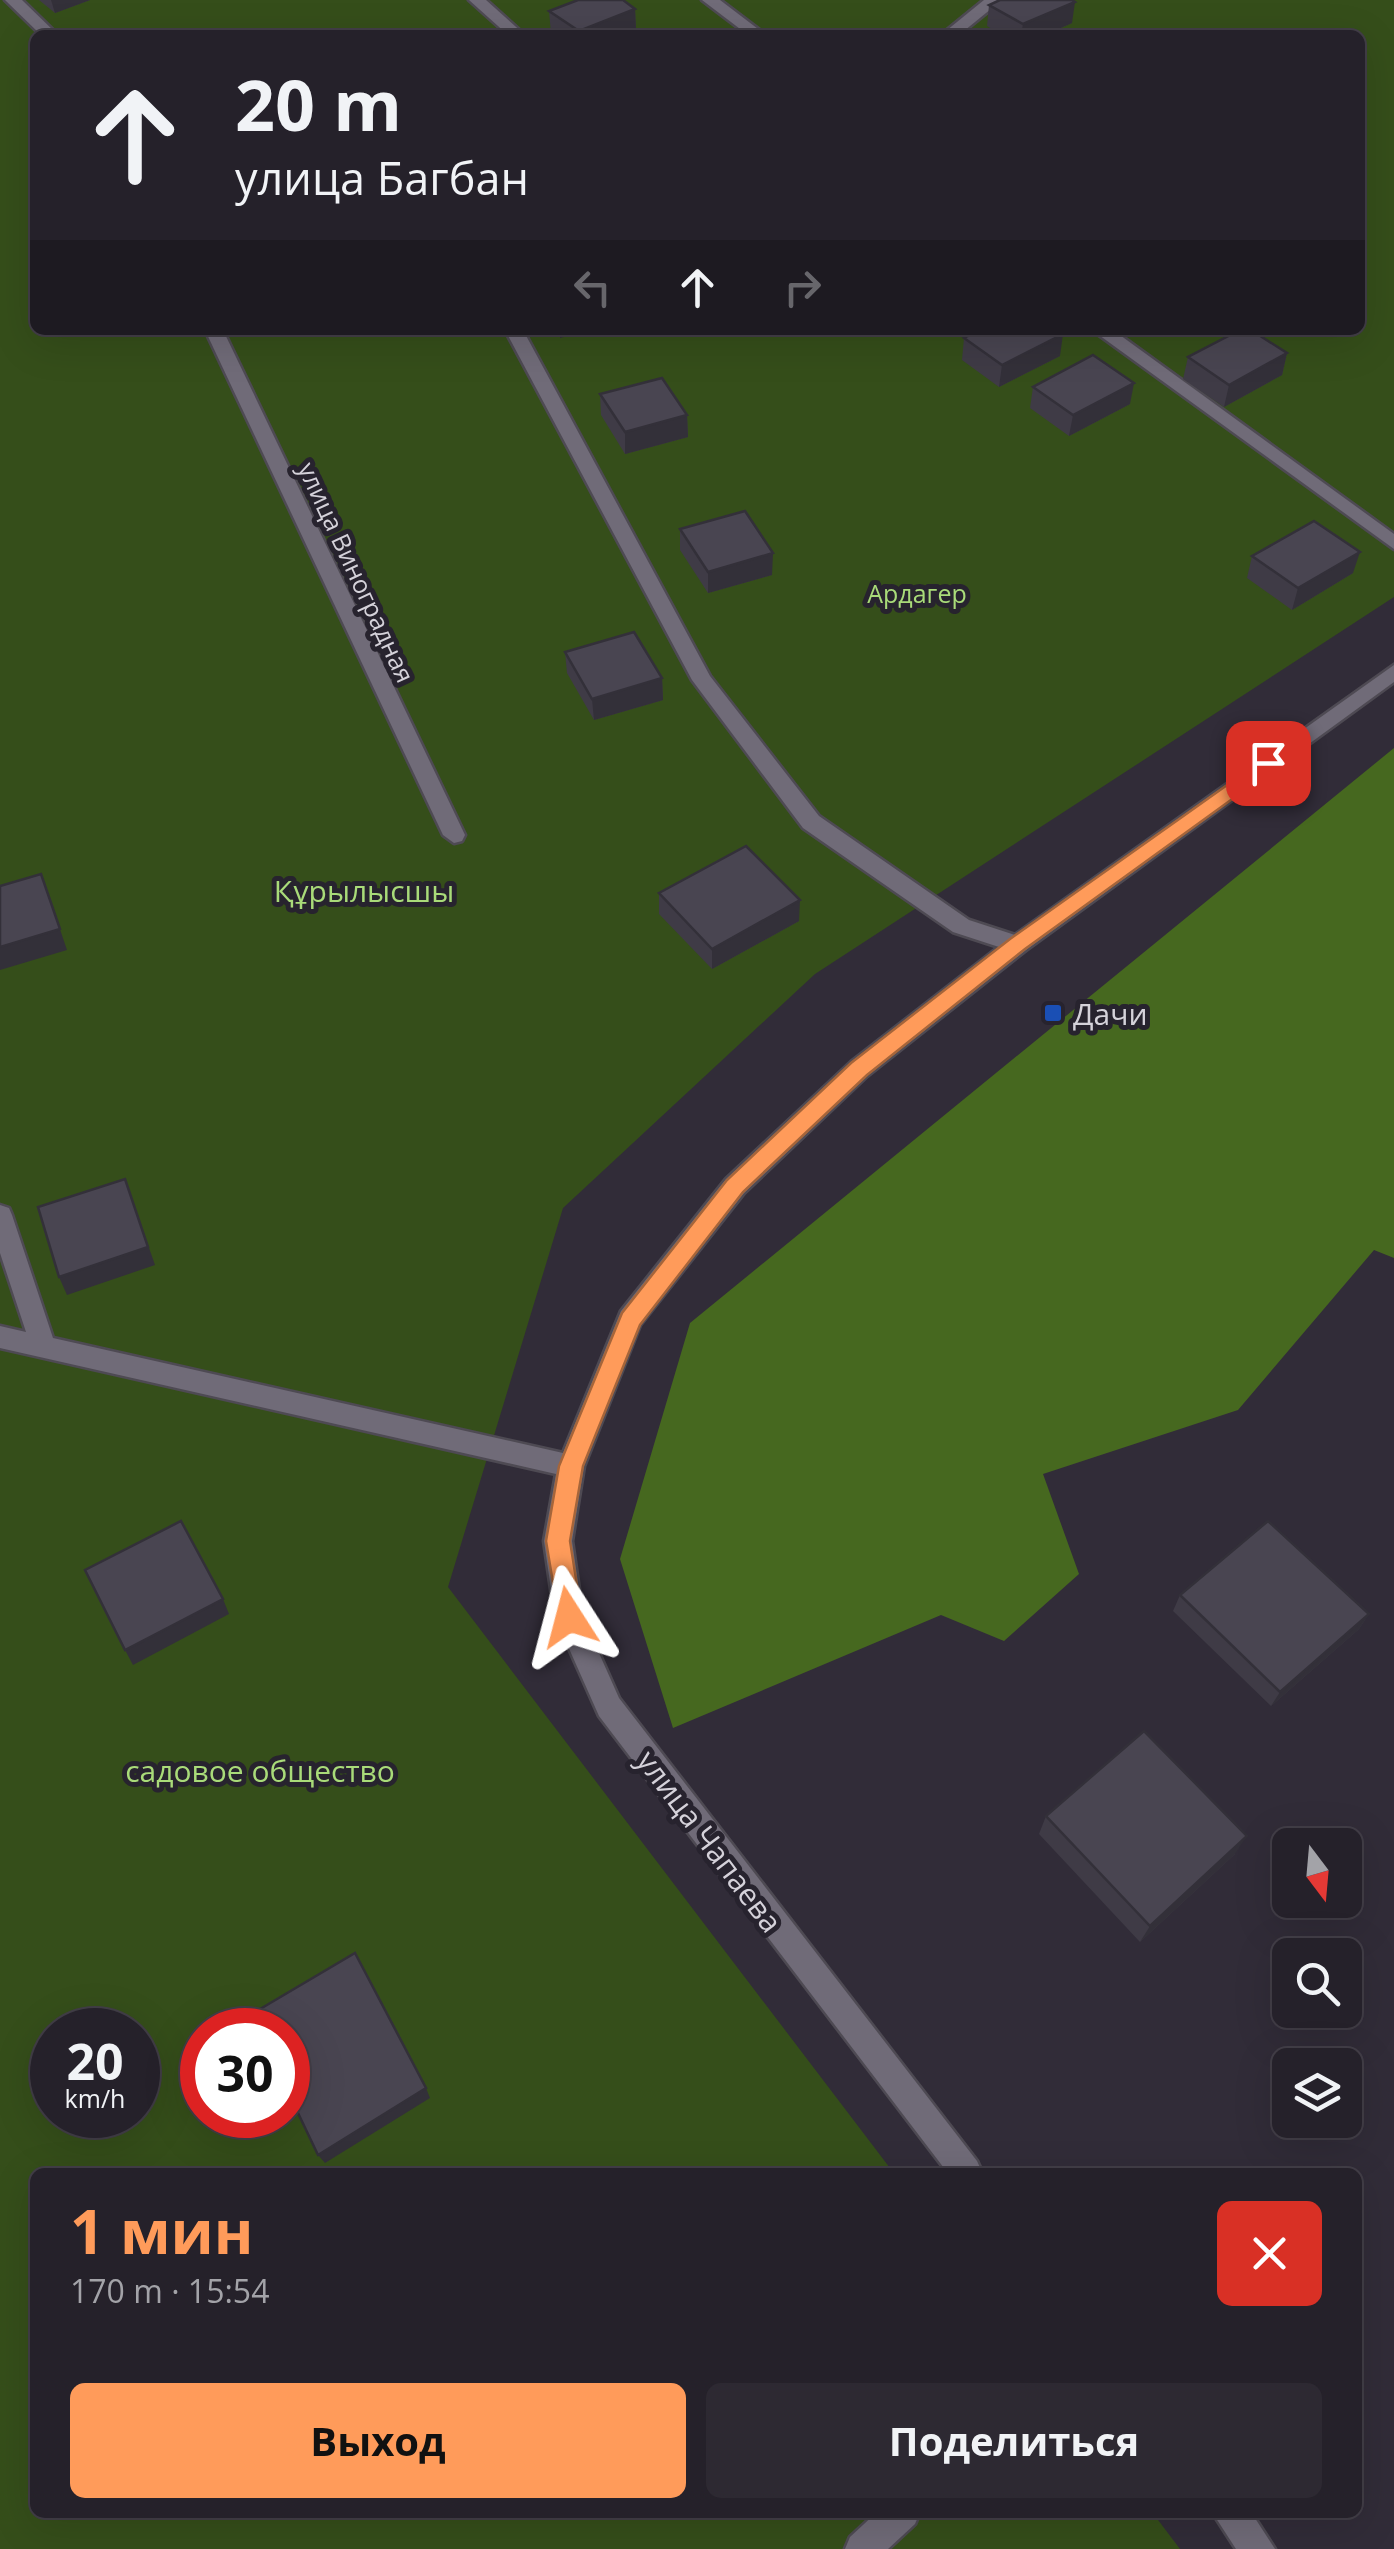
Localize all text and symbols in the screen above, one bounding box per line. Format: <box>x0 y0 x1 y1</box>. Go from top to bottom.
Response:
text: 20 m <box>235 56 402 152</box>
icon: ahead <box>70 70 200 200</box>
text: улица Багбан <box>235 147 529 208</box>
icon: left <box>565 260 620 315</box>
icon: ahead <box>670 260 725 315</box>
icon: right <box>775 260 830 315</box>
street label: улица Виноградная <box>291 456 423 688</box>
park label: Ардагер <box>867 576 967 610</box>
pin <box>1226 721 1311 806</box>
icon: arrive <box>1241 736 1296 791</box>
park label: Құрылысшы <box>274 870 454 911</box>
place label: Дачи <box>1073 993 1147 1034</box>
marker: Дачи <box>1042 1002 1064 1024</box>
position arrow <box>517 1565 621 1669</box>
street label: улица Чапаева <box>628 1742 792 1940</box>
park label: садовое общество <box>125 1750 395 1791</box>
north arrow <box>1272 1828 1362 1918</box>
map controls <box>1272 1828 1362 2138</box>
button: search <box>1272 1938 1362 2028</box>
speed limit sign: 30 <box>180 2008 310 2138</box>
text: 20 <box>66 2027 124 2095</box>
button: layers <box>1272 2048 1362 2138</box>
text: km/h <box>65 2081 125 2115</box>
text: 1 мин <box>70 2190 254 2272</box>
button: close <box>1217 2201 1322 2306</box>
text: 170 m · 15:54 <box>70 2269 269 2312</box>
button: Выход <box>70 2383 686 2498</box>
button: Поделиться <box>706 2383 1322 2498</box>

